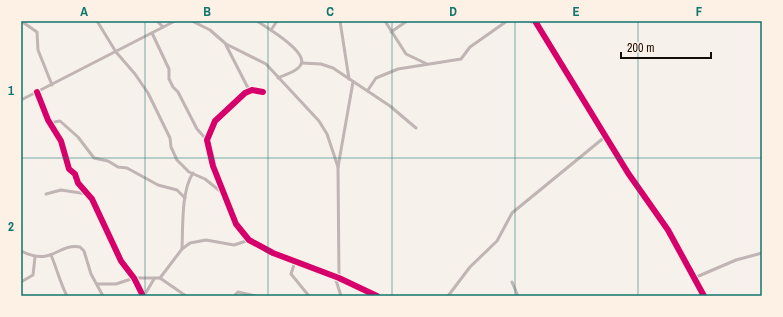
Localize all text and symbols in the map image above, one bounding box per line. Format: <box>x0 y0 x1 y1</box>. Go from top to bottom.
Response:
text: A <box>80 3 88 20</box>
text: B <box>203 3 211 20</box>
text: C <box>326 3 334 20</box>
text: D <box>449 3 457 20</box>
text: E <box>572 3 580 20</box>
text: F <box>696 3 703 20</box>
scale bar <box>621 34 711 60</box>
text: 200 m <box>627 40 654 56</box>
text: 1 <box>8 82 14 99</box>
text: 2 <box>8 218 14 235</box>

